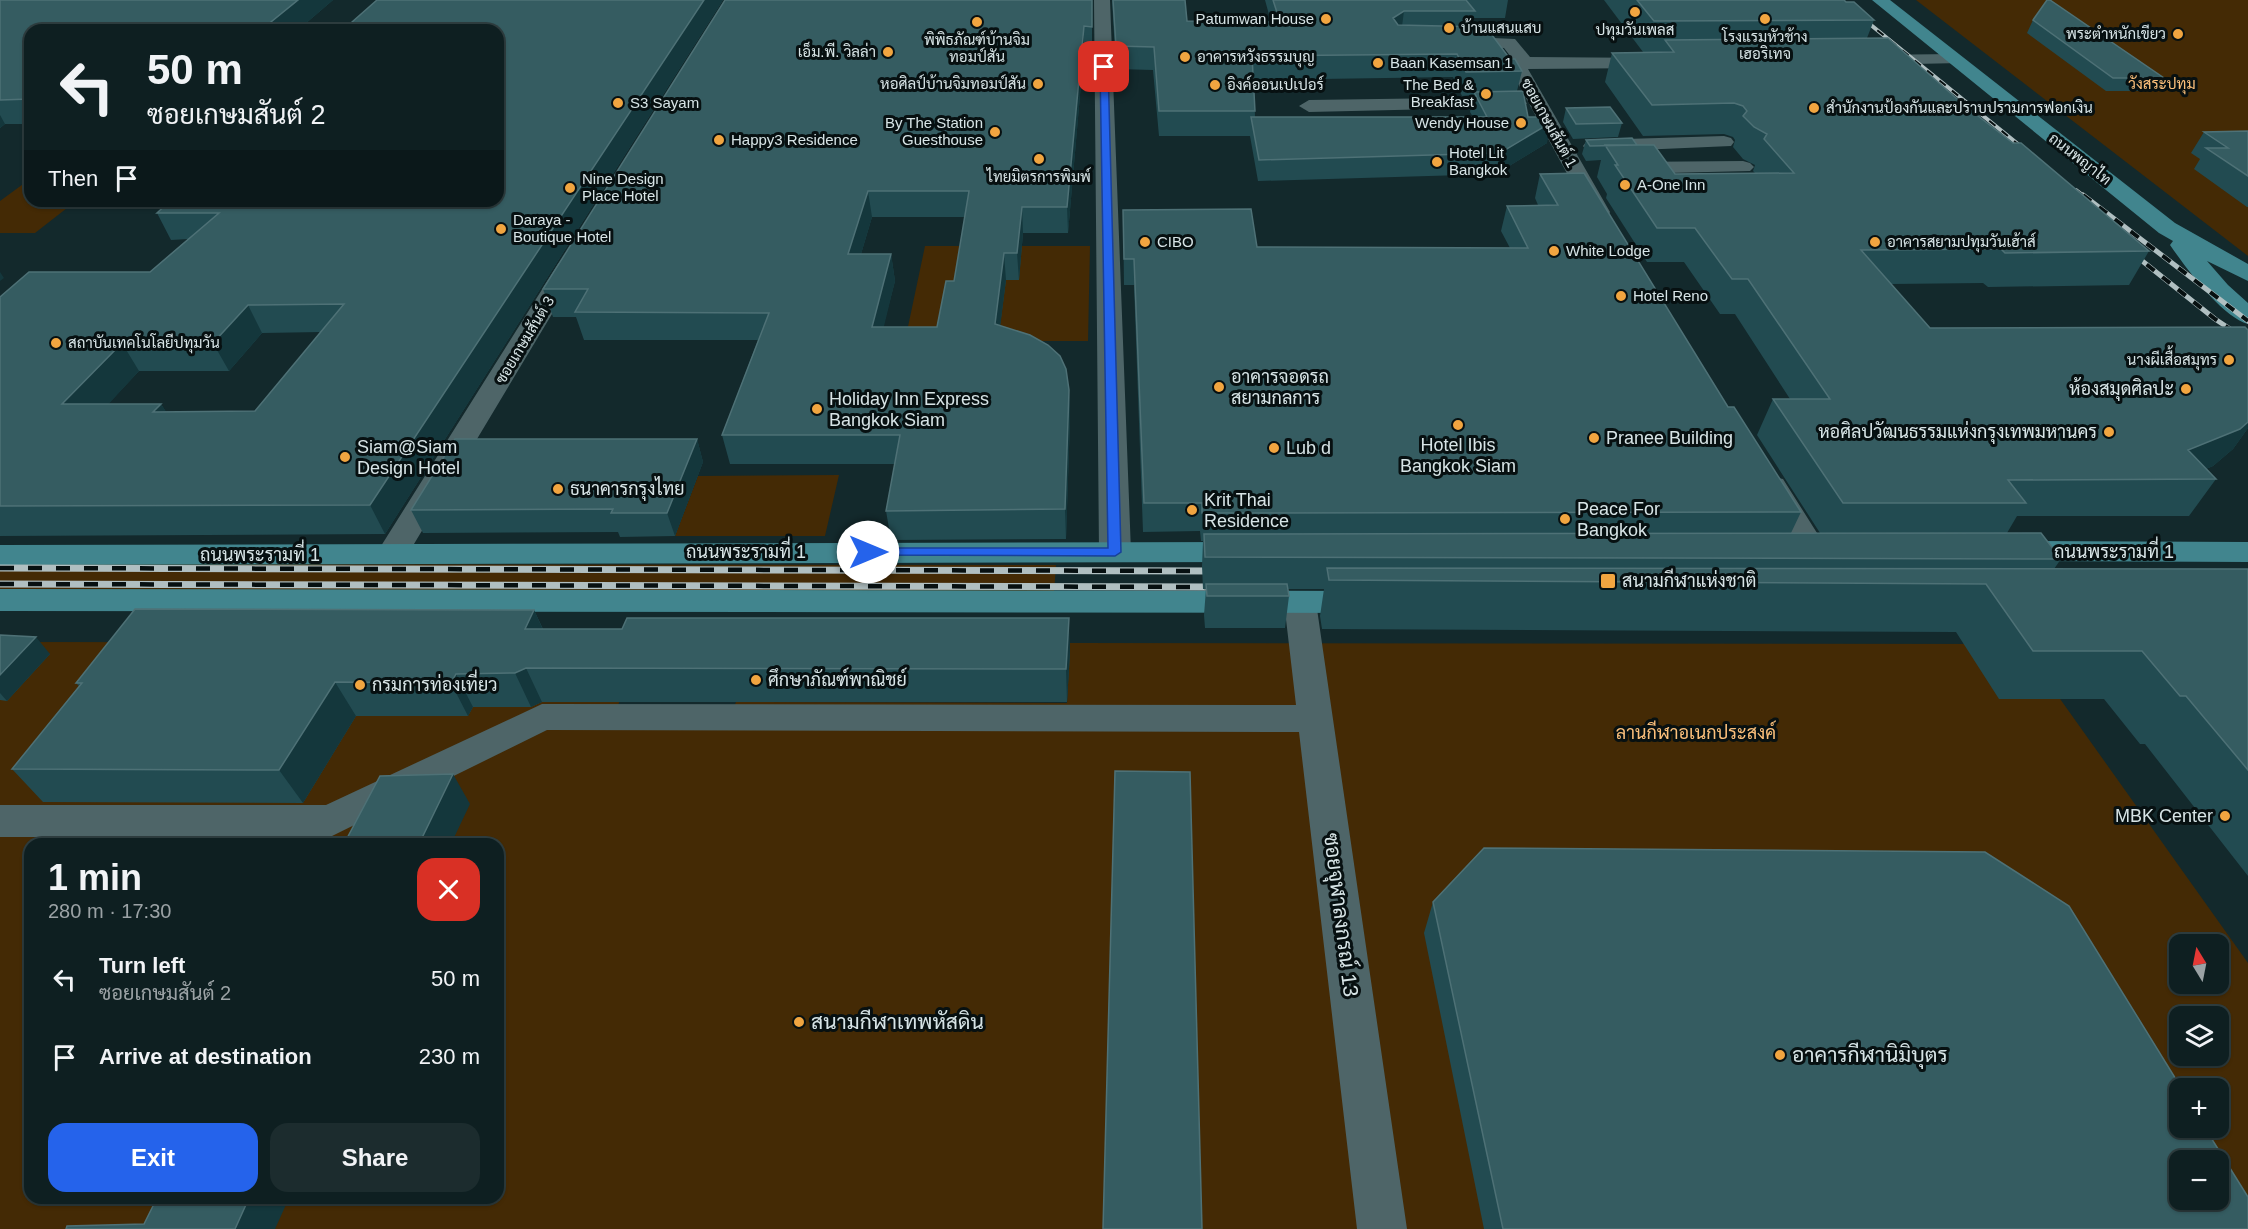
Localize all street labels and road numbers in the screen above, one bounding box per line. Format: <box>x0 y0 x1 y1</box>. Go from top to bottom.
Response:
street label: ซอยเกษมสันต์ 1 <box>1518 75 1582 170</box>
street label: ถนนพญาไท <box>2045 128 2115 189</box>
street label: ซอยเกษมสันต์ 3 <box>491 292 557 387</box>
street label: ถนนพระรามที่ 1 <box>686 536 806 562</box>
street label: ถนนพระรามที่ 1 <box>2054 536 2174 562</box>
street label: ถนนพระรามที่ 1 <box>200 539 320 565</box>
street label: ซอยจุฬาลงกรณ์ 13 <box>1317 831 1365 999</box>

